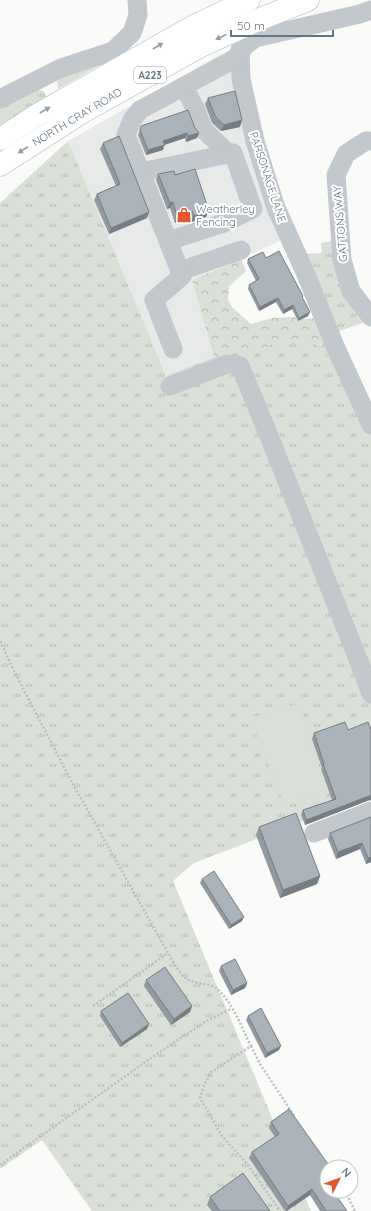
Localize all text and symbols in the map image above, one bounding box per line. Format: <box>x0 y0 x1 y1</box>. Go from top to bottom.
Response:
scale bar <box>231 12 333 38</box>
text: 50 m <box>237 18 265 33</box>
one-way arrow <box>215 34 226 40</box>
one-way arrow <box>152 43 164 50</box>
road number: A223 <box>134 67 166 83</box>
street label: NORTH CRAY ROAD <box>30 85 124 149</box>
one-way arrow <box>39 107 51 114</box>
street label: PARSONAGE LANE <box>247 130 289 224</box>
one-way arrow <box>18 146 28 154</box>
street label: GATTONS WAY <box>330 185 350 263</box>
place label: Weatherley Fencing <box>196 202 255 229</box>
shop icon: Weatherley Fencing <box>175 206 193 224</box>
north arrow <box>319 1159 359 1199</box>
text: N <box>339 1165 354 1180</box>

